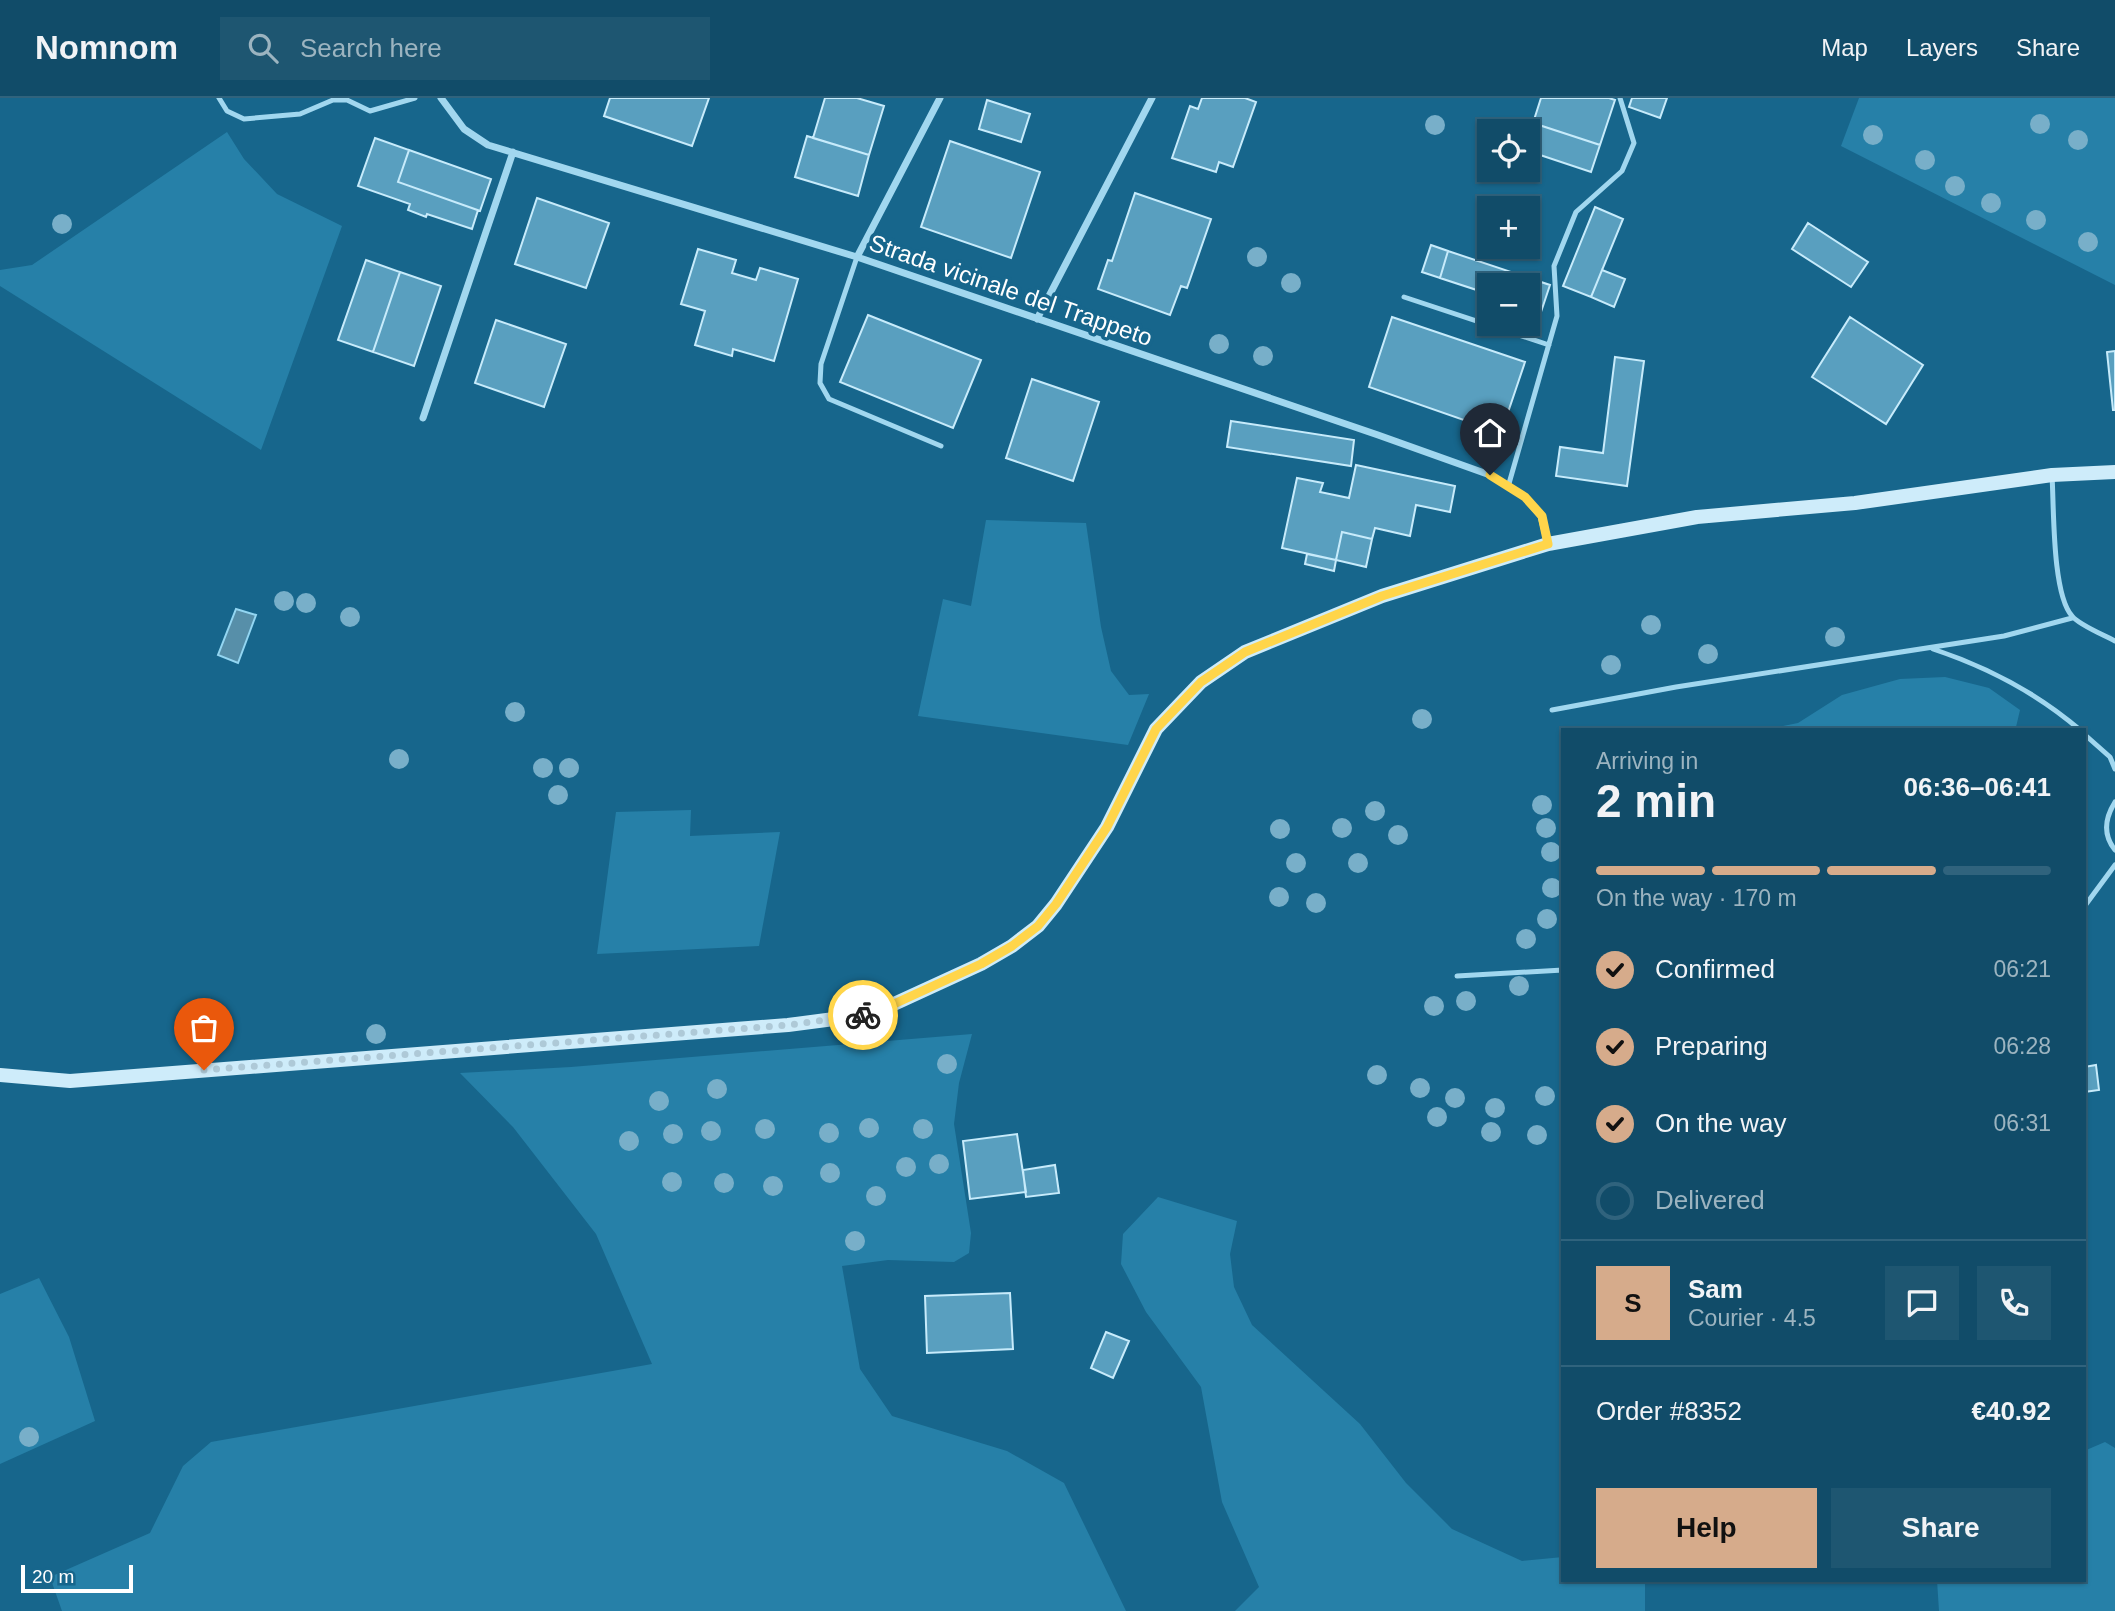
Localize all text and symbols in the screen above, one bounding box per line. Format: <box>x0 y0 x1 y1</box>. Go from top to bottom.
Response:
search box <box>220 17 710 80</box>
text: Nomnom <box>35 29 178 66</box>
icon: search <box>244 29 282 67</box>
text: Search here <box>300 33 442 63</box>
text: Map <box>1821 34 1868 61</box>
text: Layers <box>1906 34 1978 61</box>
text: Share <box>2016 34 2080 61</box>
map controls <box>1477 119 1540 336</box>
button: locate <box>1477 119 1540 182</box>
button: + <box>1477 196 1540 259</box>
street label: Strada vicinale del Trappeto <box>866 229 1156 351</box>
button: − <box>1477 273 1540 336</box>
pin <box>1460 403 1520 475</box>
icon: home <box>1471 414 1509 452</box>
text: Arriving in <box>1596 748 1698 774</box>
text: 06:36–06:41 <box>1904 772 2051 802</box>
text: 2 min <box>1596 775 1716 827</box>
text: On the way · 170 m <box>1596 885 1797 911</box>
icon: check <box>1596 951 1634 989</box>
text: Confirmed <box>1655 954 1775 984</box>
text: 06:21 <box>1993 956 2051 982</box>
courier <box>828 980 898 1050</box>
icon: bike <box>844 996 882 1034</box>
pin <box>174 998 234 1070</box>
icon: bag <box>185 1009 223 1047</box>
icon: check <box>1596 1028 1634 1066</box>
text: Preparing <box>1655 1031 1768 1061</box>
text: 06:28 <box>1993 1033 2051 1059</box>
icon: check <box>1596 1105 1634 1143</box>
text: On the way <box>1655 1108 1787 1138</box>
text: 06:31 <box>1993 1110 2051 1136</box>
text: Delivered <box>1655 1185 1765 1215</box>
button: chat <box>1885 1266 1959 1340</box>
button: phone <box>1977 1266 2051 1340</box>
text: Sam <box>1688 1274 1743 1304</box>
text: S <box>1624 1288 1642 1318</box>
text: Courier · 4.5 <box>1688 1305 1816 1331</box>
text: Order #8352 <box>1596 1396 1742 1426</box>
text: €40.92 <box>1971 1396 2051 1426</box>
button: Help <box>1596 1488 1817 1568</box>
button: Share <box>1831 1488 2051 1568</box>
scale bar <box>21 1562 133 1594</box>
text: 20 m <box>32 1566 74 1587</box>

